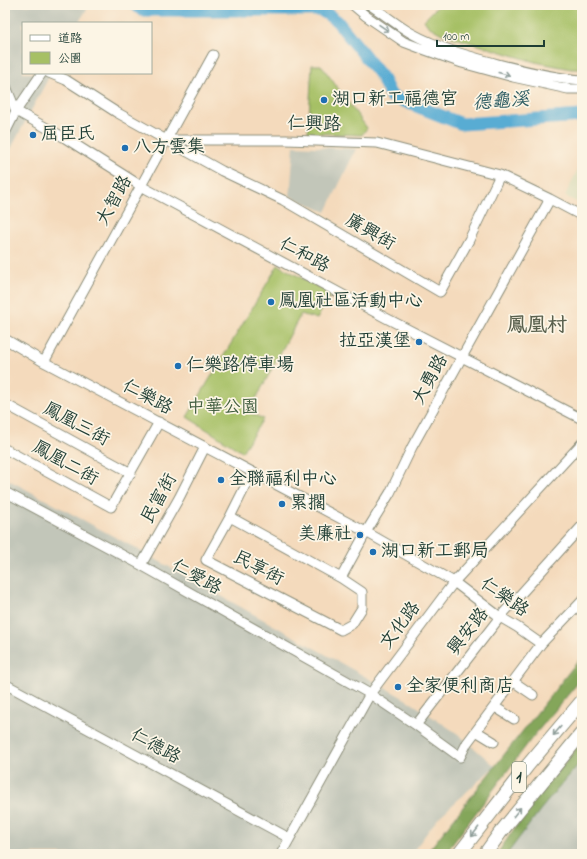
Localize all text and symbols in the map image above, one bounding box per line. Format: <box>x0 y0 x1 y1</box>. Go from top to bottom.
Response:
legend <box>22 22 152 74</box>
scale bar <box>437 22 544 48</box>
one-way arrow <box>378 24 389 32</box>
text: 100 m <box>443 28 470 46</box>
text: 道路 <box>58 30 82 48</box>
text: 公園 <box>58 50 82 68</box>
one-way arrow <box>498 71 511 79</box>
water label: 德龜溪 <box>472 86 531 117</box>
place label: 湖口新工福德宮 <box>332 87 458 113</box>
marker: 湖口新工福德宮 <box>319 95 329 105</box>
street label: 仁興路 <box>287 112 341 138</box>
place label: 屈臣氏 <box>41 122 95 148</box>
marker: 屈臣氏 <box>28 130 38 140</box>
place label: 八方雲集 <box>133 135 205 161</box>
marker: 八方雲集 <box>120 143 130 153</box>
street label: 大智路 <box>91 171 139 231</box>
street label: 廣興街 <box>340 208 400 258</box>
street label: 仁和路 <box>274 232 334 280</box>
place label: 鳳凰社區活動中心 <box>279 289 423 315</box>
marker: 鳳凰社區活動中心 <box>266 297 276 307</box>
district label: 鳳凰村 <box>507 312 567 341</box>
place label: 拉亞漢堡 <box>339 329 411 355</box>
marker: 拉亞漢堡 <box>414 337 424 347</box>
street label: 大勇路 <box>407 350 455 410</box>
place label: 仁樂路停車場 <box>186 353 294 379</box>
marker: 仁樂路停車場 <box>173 361 183 371</box>
street label: 仁樂路 <box>117 374 177 422</box>
park label: 中華公園 <box>187 395 259 421</box>
street label: 鳳凰三街 <box>38 397 114 453</box>
street label: 鳳凰二街 <box>27 435 103 493</box>
place label: 全聯福利中心 <box>229 467 337 493</box>
street label: 民富街 <box>136 469 184 529</box>
marker: 全聯福利中心 <box>216 475 226 485</box>
place label: 累擱 <box>290 491 326 517</box>
marker: 累擱 <box>277 499 287 509</box>
place label: 美廉社 <box>298 522 352 548</box>
marker: 美廉社 <box>355 530 365 540</box>
place label: 湖口新工郵局 <box>381 539 489 565</box>
street label: 民享街 <box>228 545 288 593</box>
marker: 湖口新工郵局 <box>368 547 378 557</box>
street label: 仁愛路 <box>166 554 226 602</box>
street label: 仁樂路 <box>474 572 534 624</box>
street label: 文化路 <box>374 597 428 655</box>
street label: 興安路 <box>442 603 496 661</box>
place label: 全家便利商店 <box>406 674 514 700</box>
marker: 全家便利商店 <box>393 682 403 692</box>
street label: 仁德路 <box>125 723 185 771</box>
one-way arrow <box>552 726 561 737</box>
road number: 1 <box>512 762 526 792</box>
one-way arrow <box>513 807 522 817</box>
one-way arrow <box>471 827 479 838</box>

